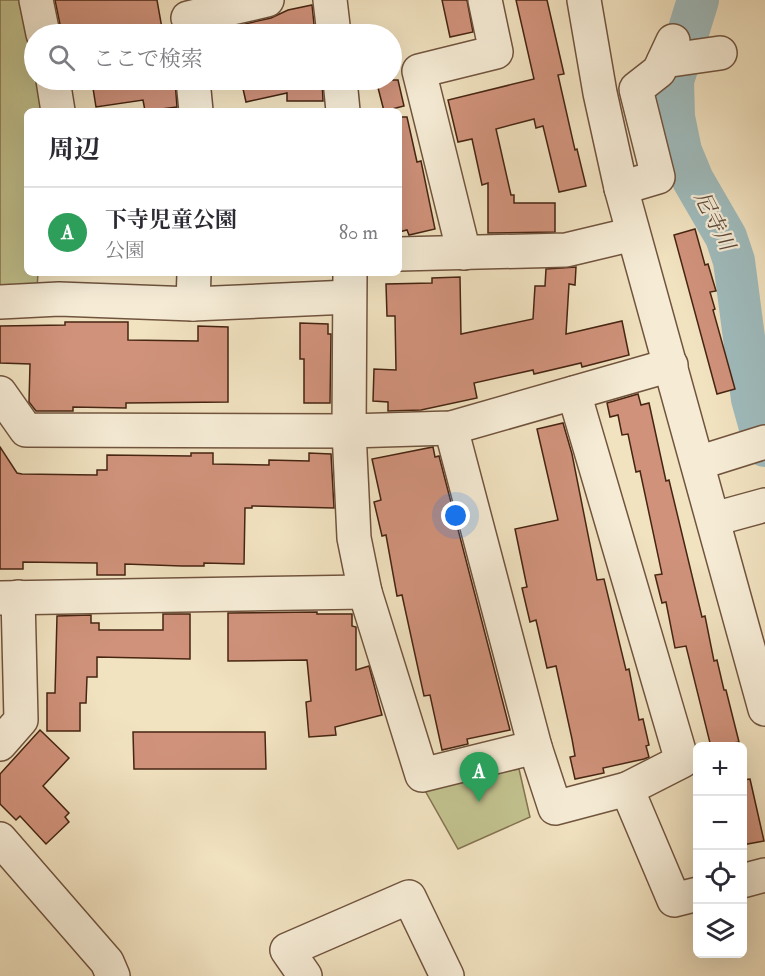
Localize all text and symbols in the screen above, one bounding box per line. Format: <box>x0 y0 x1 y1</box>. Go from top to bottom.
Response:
search box <box>24 24 402 90</box>
icon: search <box>45 41 78 74</box>
text: ここで検索 <box>93 45 203 73</box>
text: 周辺 <box>48 134 100 166</box>
water label: 尼寺川 <box>688 187 741 257</box>
text: 下寺児童公園 <box>105 206 237 234</box>
text: A <box>61 220 74 245</box>
text: 80 m <box>339 220 378 245</box>
text: 公園 <box>105 238 145 263</box>
your location <box>441 501 470 530</box>
map controls <box>693 742 747 958</box>
button: + <box>693 742 747 796</box>
pin: A <box>460 752 498 802</box>
button: − <box>693 796 747 850</box>
button: locate <box>693 850 747 904</box>
button: layers <box>693 904 747 958</box>

